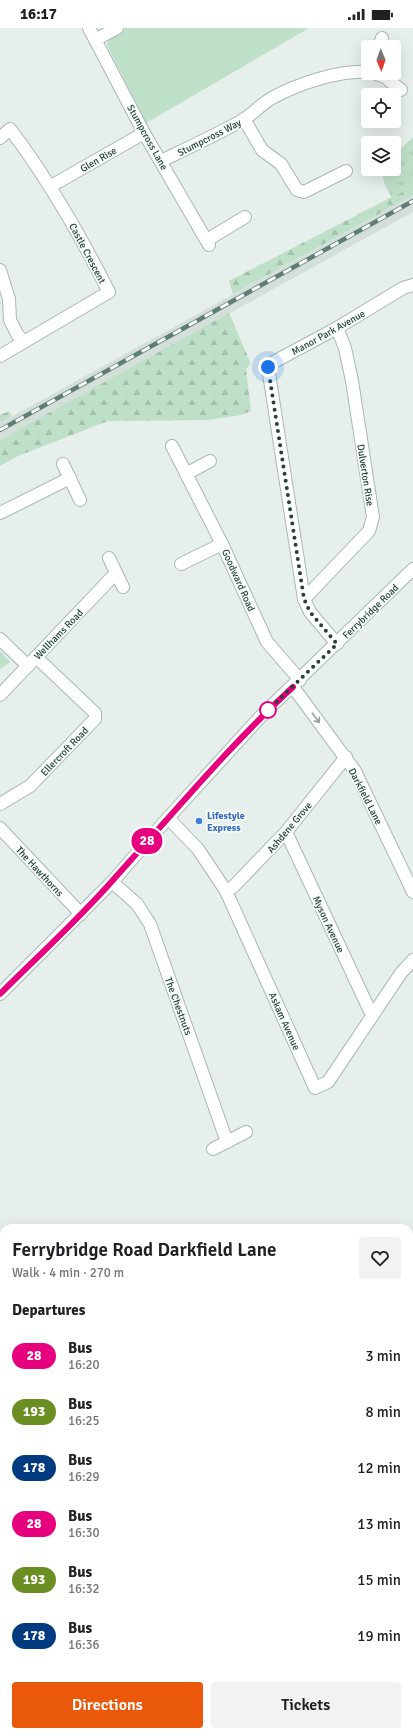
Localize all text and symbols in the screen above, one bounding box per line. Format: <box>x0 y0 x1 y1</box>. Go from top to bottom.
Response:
text: 16:17 <box>20 5 57 23</box>
north arrow <box>361 40 401 80</box>
map controls <box>361 40 401 176</box>
button: locate <box>361 88 401 128</box>
street label: Stumpcross Lane <box>124 103 170 172</box>
street label: Stumpcross Way <box>176 117 244 159</box>
button: layers <box>361 136 401 176</box>
street label: Glen Rise <box>78 145 119 175</box>
street label: Castle Crescent <box>66 221 108 286</box>
street label: Manor Park Avenue <box>290 308 367 358</box>
your location <box>258 357 278 377</box>
street label: Dulverton Rise <box>354 443 376 507</box>
street label: Goodward Road <box>219 547 257 613</box>
street label: Ferrybridge Road <box>340 582 401 641</box>
street label: Wellhams Road <box>32 607 86 662</box>
unlabelled marker <box>259 701 277 719</box>
one-way arrow <box>312 713 320 724</box>
street label: Ellercroft Road <box>38 725 91 779</box>
street label: Darkfield Lane <box>346 766 385 827</box>
street label: Ashdene Grove <box>265 800 315 856</box>
place label: Lifestyle Express <box>207 810 245 834</box>
marker: Lifestyle Express <box>194 816 204 826</box>
line badge: 28 <box>129 828 165 854</box>
text: 28 <box>139 832 155 849</box>
street label: The Hawthorns <box>13 844 66 900</box>
street label: Myson Avenue <box>310 894 346 955</box>
street label: The Chestnuts <box>162 976 194 1038</box>
street label: Askam Avenue <box>266 991 302 1052</box>
button: heart <box>359 1237 401 1279</box>
text: Ferrybridge Road Darkfield Lane <box>12 1238 277 1262</box>
text: Walk · 4 min · 270 m <box>12 1265 124 1281</box>
text: Departures <box>12 1301 85 1319</box>
text: Bus <box>68 1339 92 1357</box>
text: 28 <box>26 1347 42 1364</box>
text: 3 min <box>365 1347 401 1365</box>
text: 16:20 <box>68 1357 100 1373</box>
text: Bus <box>68 1395 92 1413</box>
text: 193 <box>23 1403 45 1420</box>
text: 8 min <box>365 1403 401 1421</box>
text: 16:25 <box>68 1413 100 1429</box>
text: Bus <box>68 1451 92 1469</box>
text: 178 <box>23 1459 45 1476</box>
text: 12 min <box>357 1459 401 1477</box>
text: 16:29 <box>68 1469 100 1485</box>
text: Bus <box>68 1507 92 1525</box>
text: 28 <box>26 1515 42 1532</box>
text: 13 min <box>357 1515 401 1533</box>
text: 16:30 <box>68 1525 100 1541</box>
text: Bus <box>68 1563 92 1581</box>
text: 193 <box>23 1571 45 1588</box>
text: 15 min <box>357 1571 401 1589</box>
text: 16:32 <box>68 1581 100 1597</box>
text: Bus <box>68 1619 92 1637</box>
text: 178 <box>23 1627 45 1644</box>
text: 19 min <box>357 1627 401 1645</box>
text: 16:36 <box>68 1637 100 1653</box>
button: Directions <box>12 1682 203 1728</box>
button: Tickets <box>211 1682 401 1728</box>

